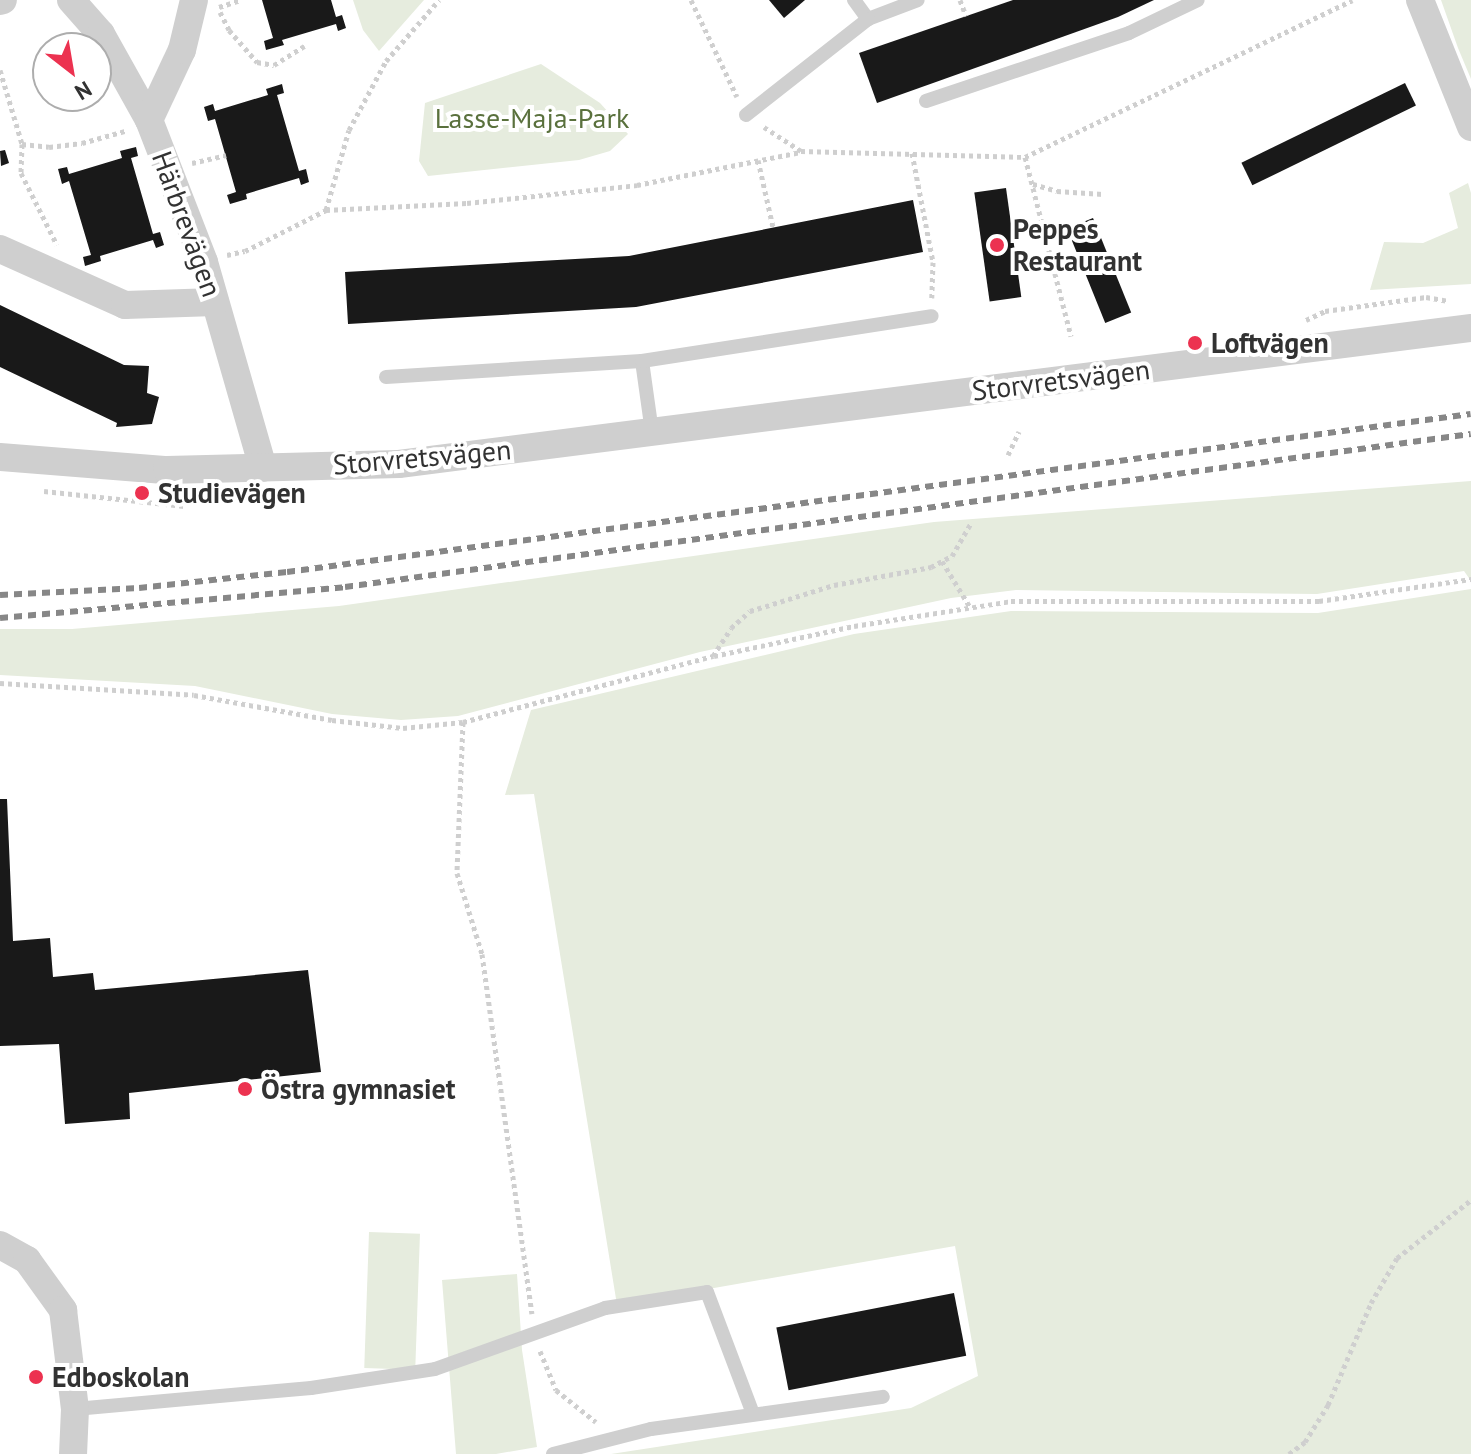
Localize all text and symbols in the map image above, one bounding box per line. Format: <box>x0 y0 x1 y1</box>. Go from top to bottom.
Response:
north arrow <box>32 32 112 112</box>
text: N <box>70 75 97 107</box>
park label: Lasse-Maja-Park <box>435 101 629 135</box>
street label: Härbrevägen <box>145 147 229 301</box>
place label: Peppes Restaurant <box>1013 212 1142 278</box>
marker: Peppes Restaurant <box>988 236 1006 254</box>
place label: Loftvägen <box>1211 326 1329 360</box>
marker: Loftvägen <box>1186 334 1204 352</box>
street label: Storvretsvägen <box>970 352 1152 408</box>
street label: Storvretsvägen <box>331 432 513 482</box>
place label: Studievägen <box>158 476 306 510</box>
marker: Studievägen <box>133 484 151 502</box>
place label: Östra gymnasiet <box>261 1072 456 1106</box>
marker: Östra gymnasiet <box>236 1080 254 1098</box>
place label: Edboskolan <box>52 1360 189 1394</box>
marker: Edboskolan <box>27 1368 45 1386</box>

